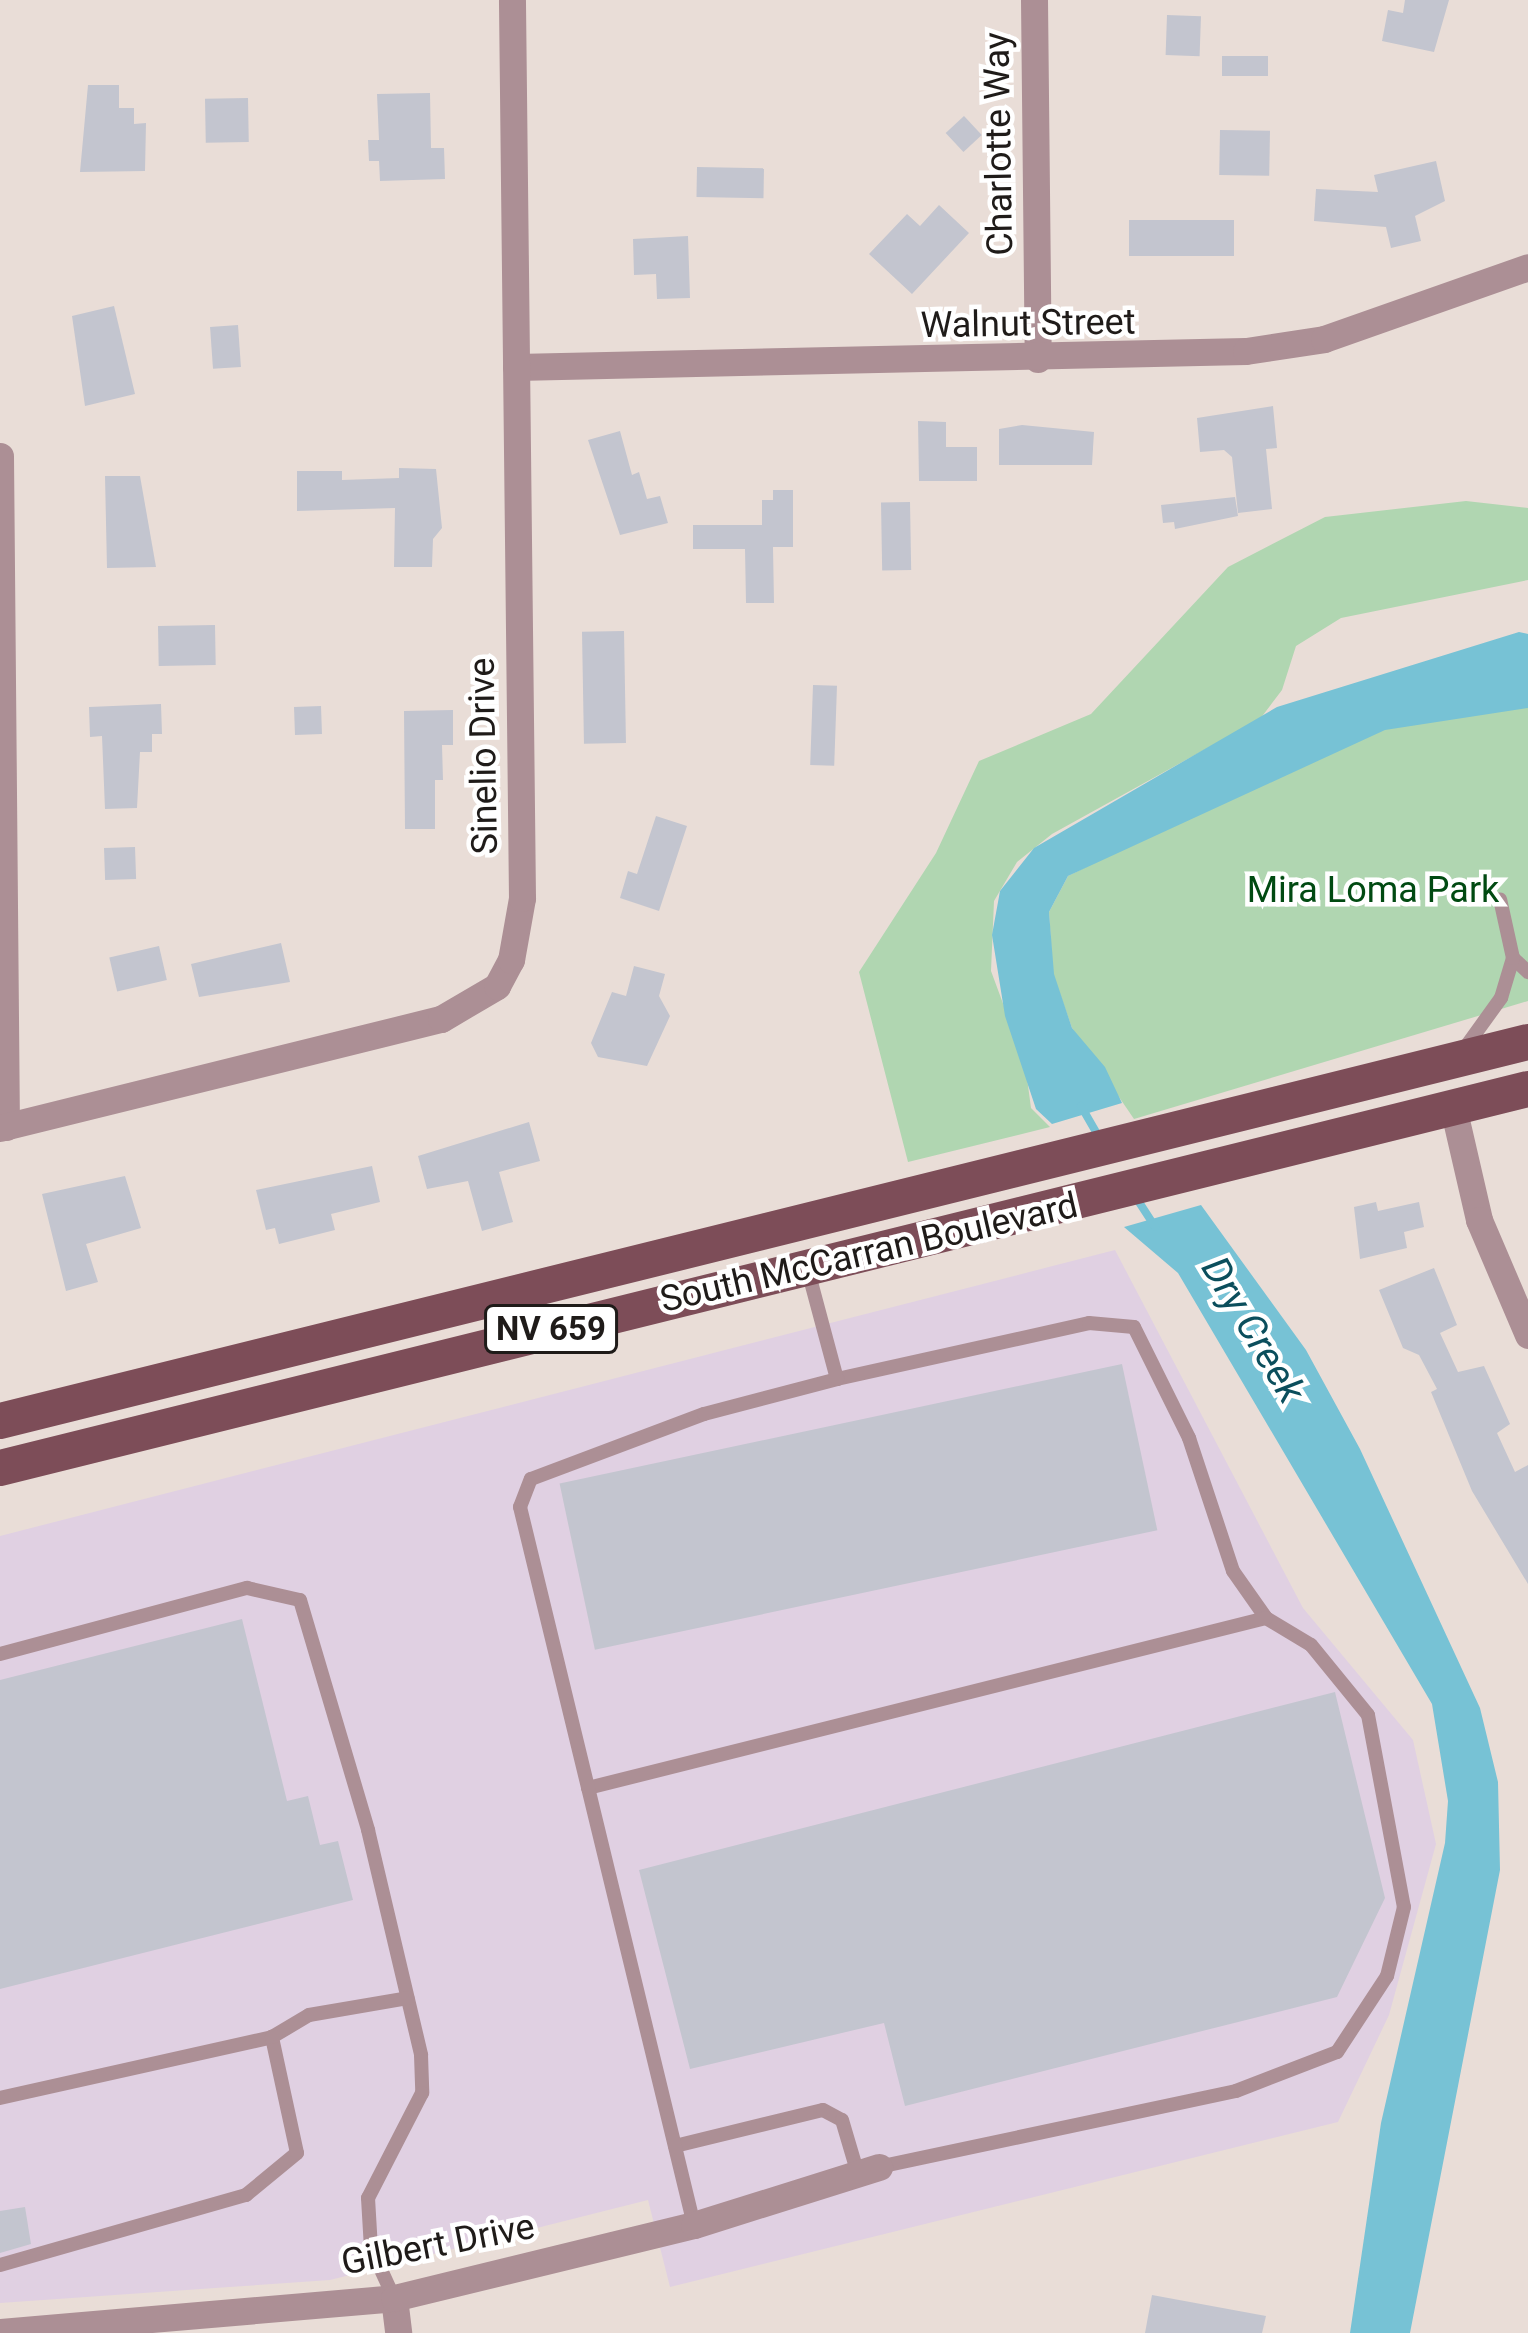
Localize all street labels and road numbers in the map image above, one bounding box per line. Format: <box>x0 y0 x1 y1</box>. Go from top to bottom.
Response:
street label: Charlotte Way <box>975 32 1023 256</box>
street label: Walnut Street <box>920 301 1136 347</box>
street label: Sinelio Drive <box>461 657 507 855</box>
street label: South McCarran Boulevard <box>656 1184 1082 1322</box>
road number: NV 659 <box>482 1302 620 1356</box>
street label: Gilbert Drive <box>338 2205 538 2285</box>

